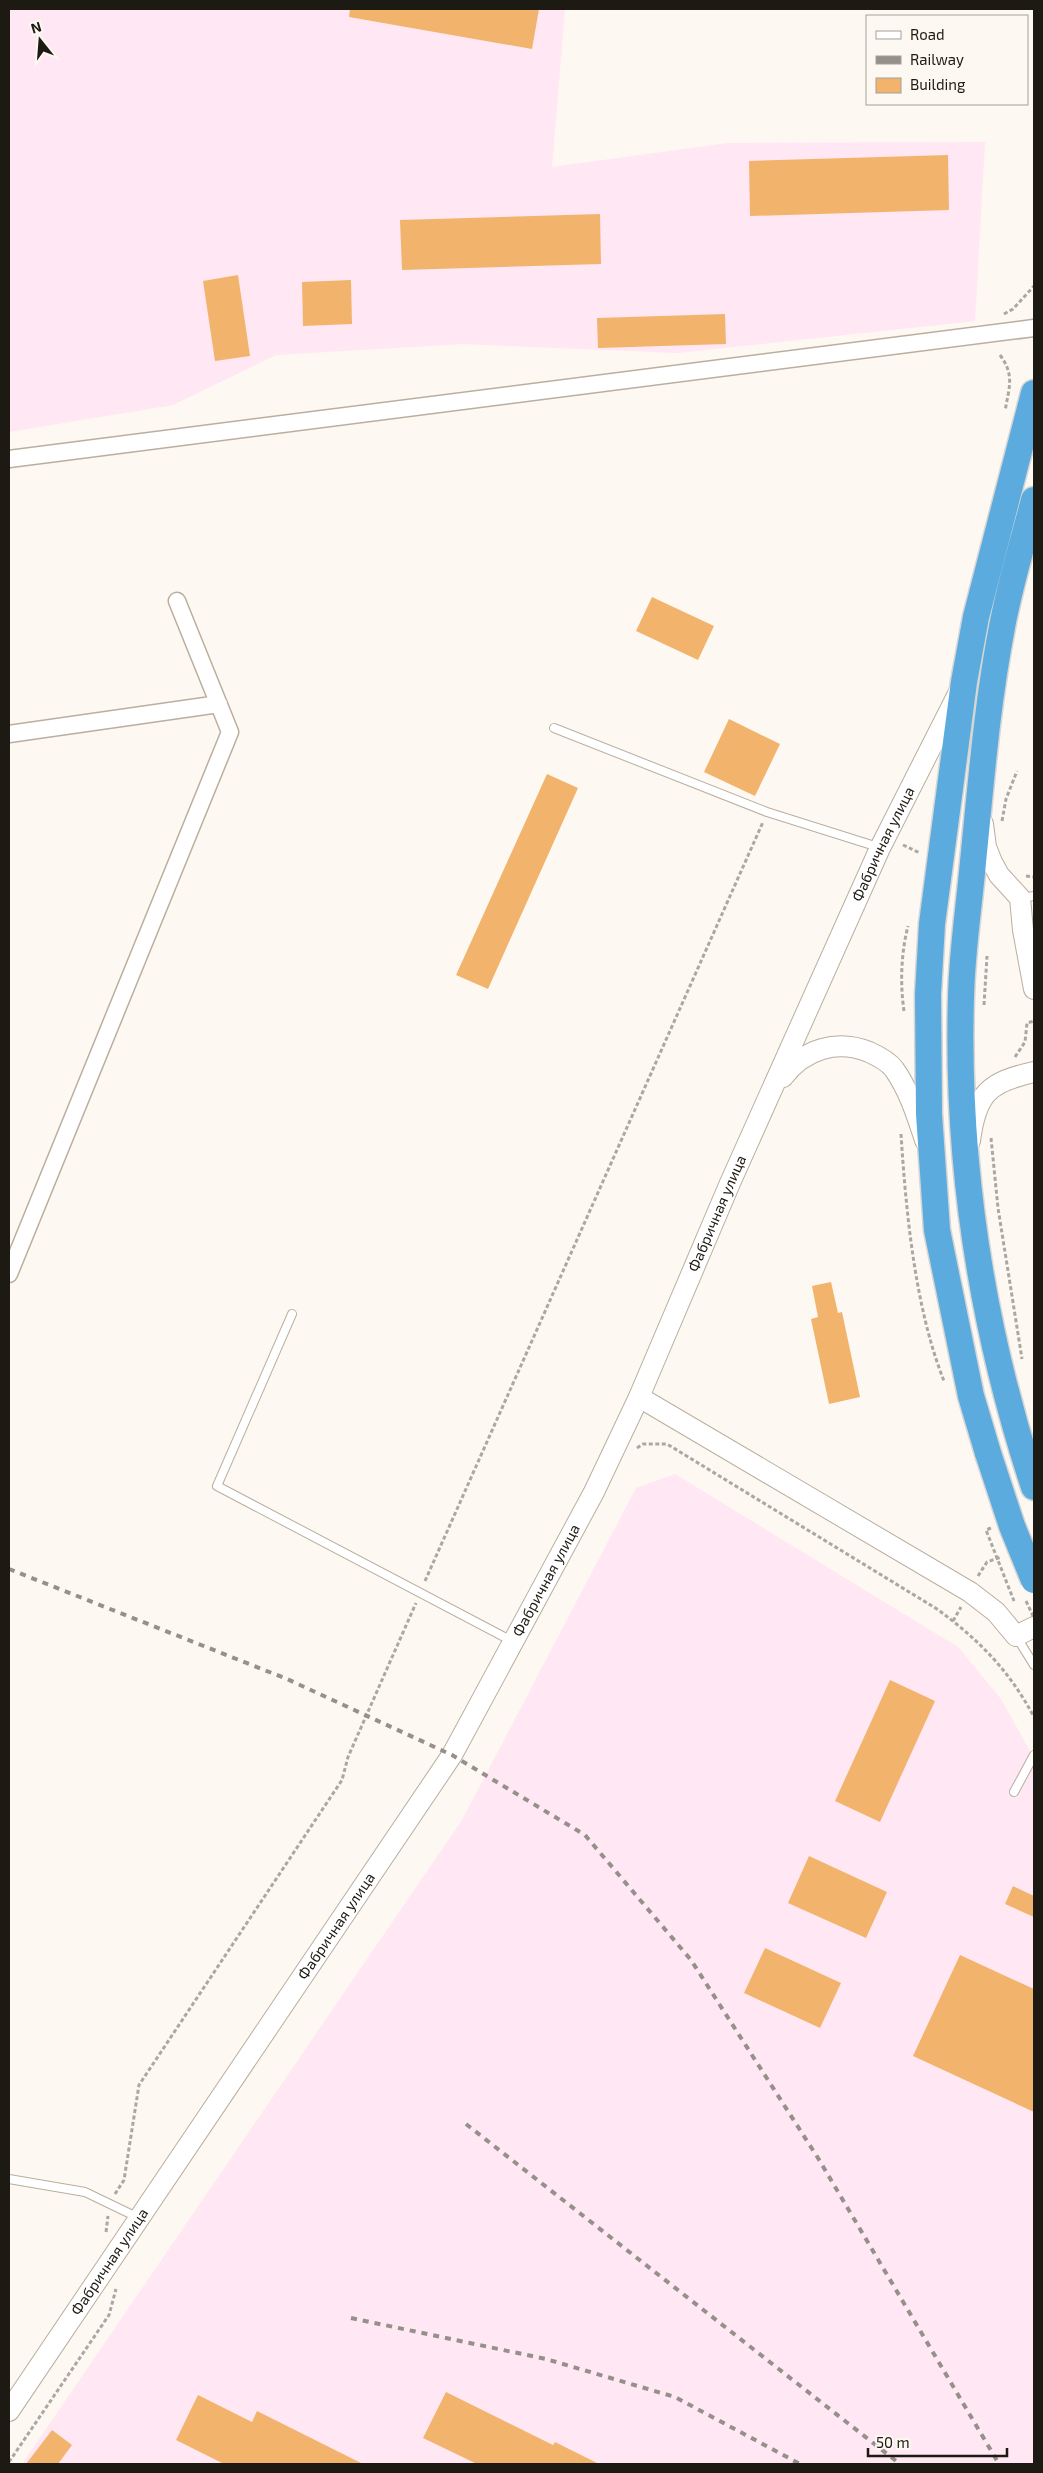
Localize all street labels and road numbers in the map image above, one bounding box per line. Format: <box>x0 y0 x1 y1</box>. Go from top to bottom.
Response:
street label: Фабричная улица <box>847 783 918 904</box>
street label: Фабричная улица <box>683 1152 749 1274</box>
street label: Фабричная улица <box>508 1521 583 1639</box>
street label: Фабричная улица <box>293 1869 378 1983</box>
street label: Фабричная улица <box>66 2204 151 2318</box>

